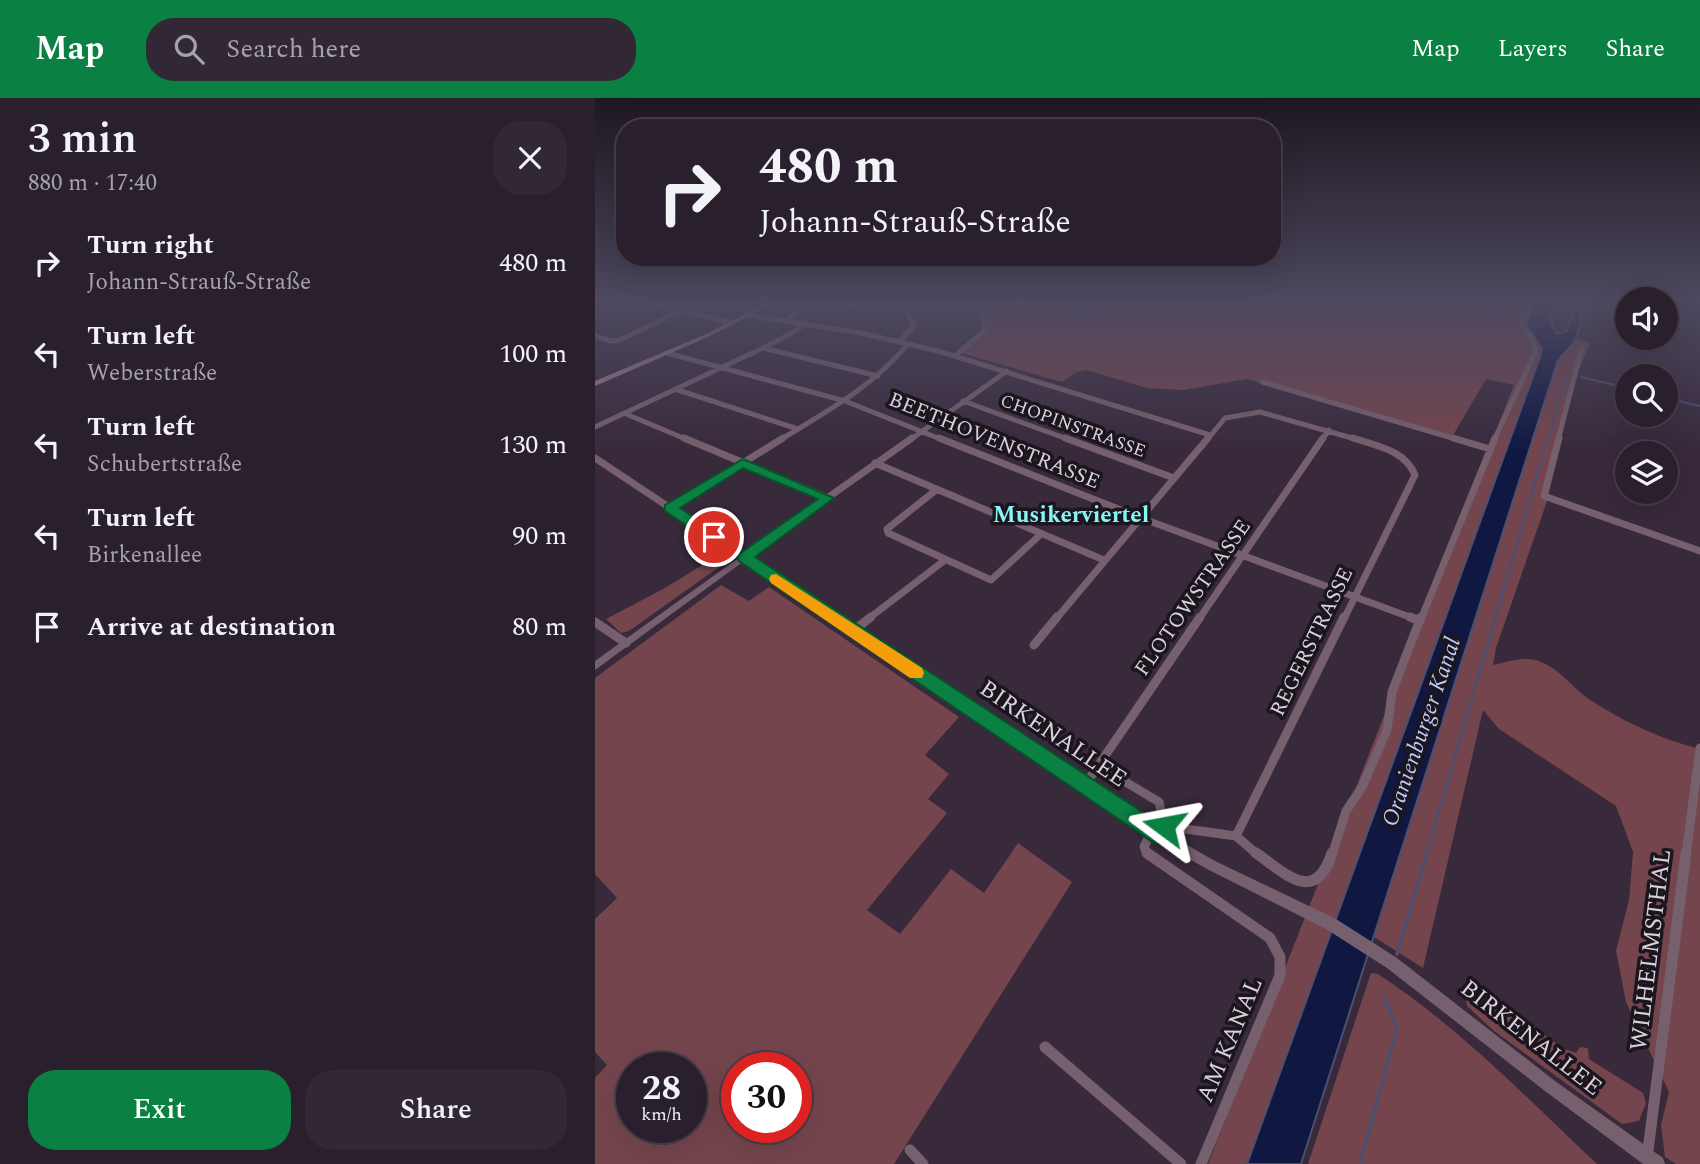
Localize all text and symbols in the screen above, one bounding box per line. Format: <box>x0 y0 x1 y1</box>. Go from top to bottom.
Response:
search box <box>146 18 636 81</box>
text: Map <box>35 24 104 74</box>
text: Search here <box>226 29 361 69</box>
icon: search <box>170 30 208 68</box>
text: Map <box>1411 31 1460 67</box>
text: Layers <box>1498 31 1568 67</box>
text: Share <box>1606 31 1665 67</box>
text: 3 min <box>28 108 137 171</box>
button: close <box>493 121 567 195</box>
text: 480 m <box>759 130 898 205</box>
icon: right <box>644 147 735 238</box>
text: 880 m · 17:40 <box>28 166 157 201</box>
text: Johann-Strauß-Straße <box>759 198 1071 247</box>
text: Turn right <box>87 225 214 265</box>
text: 480 m <box>499 243 567 283</box>
icon: right <box>28 244 66 282</box>
text: Johann-Strauß-Straße <box>87 265 311 300</box>
map controls <box>1615 287 1678 504</box>
button: sound <box>1615 287 1678 350</box>
text: Turn left <box>87 316 195 356</box>
text: 100 m <box>499 334 567 374</box>
icon: left <box>28 335 66 373</box>
text: Weberstraße <box>87 356 217 391</box>
button: search <box>1615 364 1678 427</box>
street label: BEETHOVENSTRASSE <box>883 384 1105 498</box>
street label: CHOPINSTRASSE <box>996 387 1150 465</box>
text: Turn left <box>87 407 195 447</box>
text: 130 m <box>499 425 567 465</box>
icon: left <box>28 426 66 464</box>
button: layers <box>1615 441 1678 504</box>
text: Schubertstraße <box>87 447 242 482</box>
text: Turn left <box>87 498 195 538</box>
district label: Musikerviertel <box>993 498 1149 533</box>
pin <box>684 507 744 567</box>
street label: FLOTOWSTRASSE <box>1127 513 1259 683</box>
text: 90 m <box>512 516 567 556</box>
icon: left <box>28 517 66 555</box>
icon: arrive <box>695 518 733 556</box>
text: Birkenallee <box>87 538 202 573</box>
street label: REGERSTRASSE <box>1262 562 1362 722</box>
text: Arrive at destination <box>87 607 336 647</box>
text: 80 m <box>512 607 567 647</box>
icon: arrive <box>28 608 66 646</box>
water label: Oranienburger Kanal <box>1373 633 1471 831</box>
street label: BIRKENALLEE <box>972 671 1134 797</box>
position arrow <box>1127 789 1201 863</box>
street label: WILHELMSTHAL <box>1621 847 1681 1053</box>
street label: BIRKENALLEE <box>1452 971 1610 1105</box>
street label: AM KANAL <box>1187 972 1273 1108</box>
speed limit sign: 30 <box>721 1052 812 1143</box>
text: 28 <box>642 1062 681 1115</box>
button: Exit <box>28 1070 291 1150</box>
button: Share <box>305 1070 567 1150</box>
text: km/h <box>641 1101 682 1128</box>

